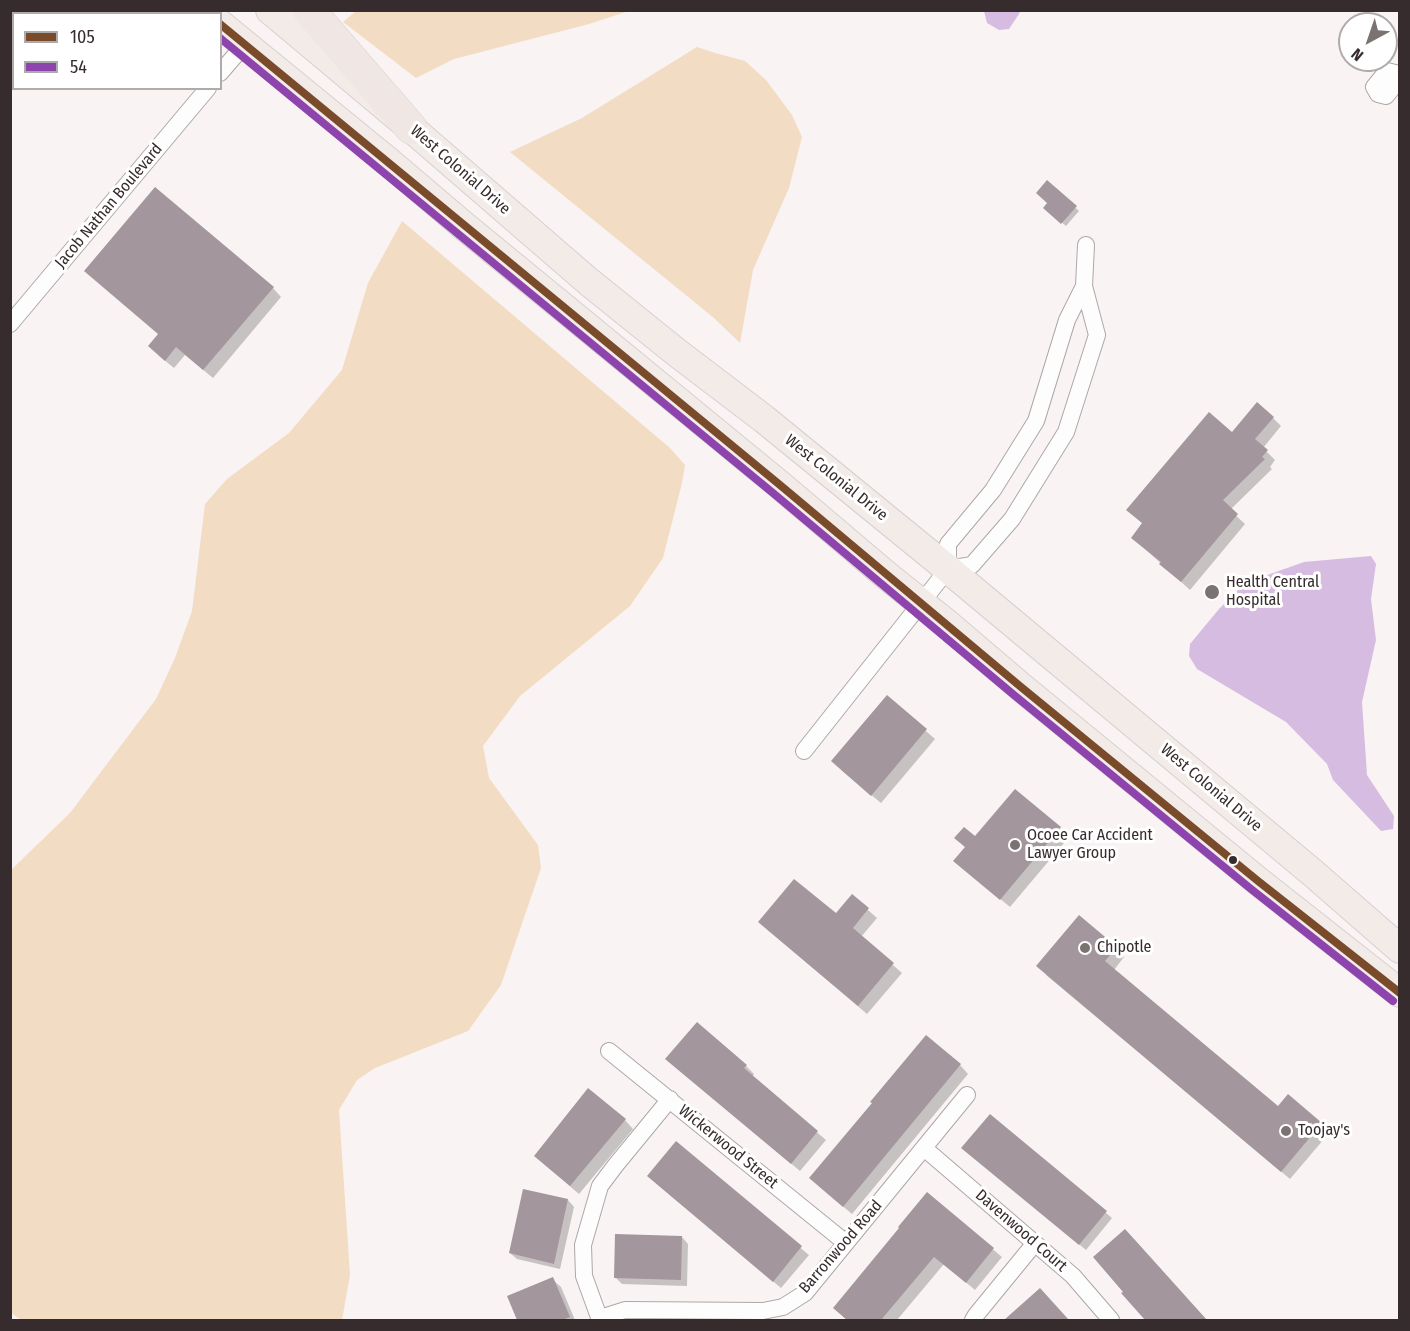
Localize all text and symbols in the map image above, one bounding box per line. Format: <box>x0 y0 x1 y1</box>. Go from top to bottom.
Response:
legend <box>12 12 222 90</box>
north arrow <box>1338 12 1398 72</box>
text: 105 <box>70 26 95 48</box>
text: N <box>1348 44 1367 65</box>
text: 54 <box>70 56 87 78</box>
street label: West Colonial Drive <box>406 121 514 219</box>
street label: Jacob Nathan Boulevard <box>51 140 167 272</box>
street label: West Colonial Drive <box>781 431 891 525</box>
place label: Health Central Hospital <box>1226 573 1319 611</box>
marker: Health Central Hospital <box>1203 583 1221 601</box>
street label: West Colonial Drive <box>1156 740 1266 836</box>
place label: Ocoee Car Accident Lawyer Group <box>1027 826 1153 864</box>
marker: Ocoee Car Accident Lawyer Group <box>1008 838 1022 852</box>
unlabelled marker <box>1227 854 1239 866</box>
place label: Chipotle <box>1097 938 1151 958</box>
marker: Chipotle <box>1078 941 1092 955</box>
street label: Wickerwood Street <box>674 1101 782 1193</box>
place label: Toojay's <box>1298 1121 1350 1141</box>
marker: Toojay's <box>1279 1124 1293 1138</box>
street label: Davenwood Court <box>971 1186 1071 1276</box>
street label: Barronwood Road <box>795 1197 887 1297</box>

